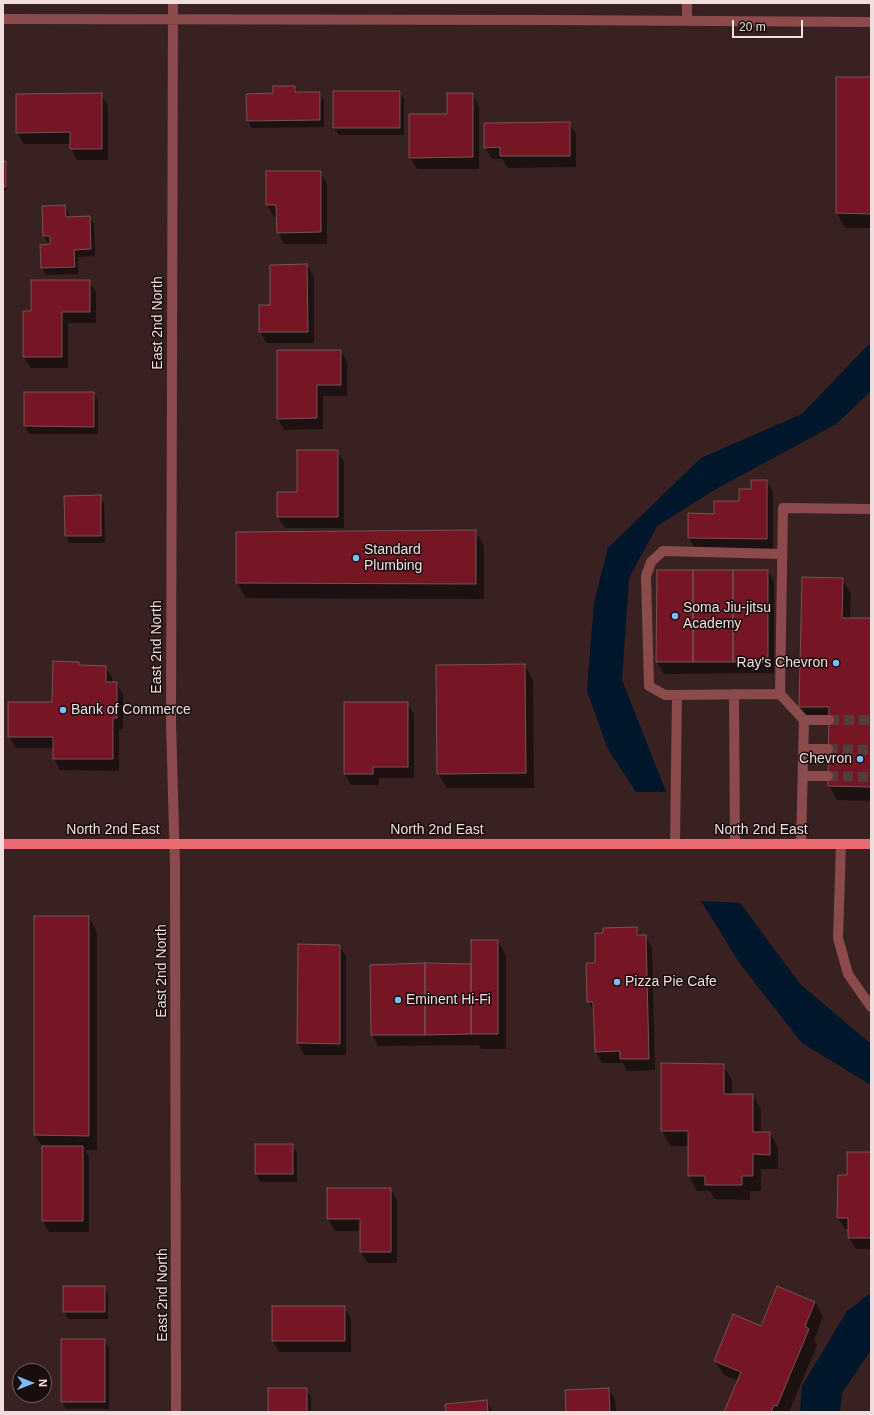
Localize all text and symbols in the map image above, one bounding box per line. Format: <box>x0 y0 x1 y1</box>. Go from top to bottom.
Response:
scale bar <box>734 12 805 38</box>
text: 20 m <box>739 20 766 34</box>
street label: East 2nd North <box>150 276 166 370</box>
place label: Standard Plumbing <box>364 542 422 574</box>
marker: Standard Plumbing <box>351 553 361 563</box>
street label: East 2nd North <box>149 600 165 694</box>
place label: Soma Jiu-jitsu Academy <box>683 600 771 632</box>
marker: Soma Jiu-jitsu Academy <box>670 611 680 621</box>
place label: Ray's Chevron <box>737 655 828 671</box>
marker: Ray's Chevron <box>831 658 841 668</box>
place label: Bank of Commerce <box>71 702 191 718</box>
marker: Bank of Commerce <box>58 705 68 715</box>
place label: Chevron <box>799 751 852 767</box>
marker: Chevron <box>855 754 865 764</box>
street label: North 2nd East <box>66 822 160 838</box>
street label: North 2nd East <box>390 822 484 838</box>
street label: North 2nd East <box>714 822 808 838</box>
street label: East 2nd North <box>154 924 170 1018</box>
place label: Pizza Pie Cafe <box>625 974 717 990</box>
marker: Pizza Pie Cafe <box>612 977 622 987</box>
place label: Eminent Hi-Fi <box>406 992 491 1008</box>
marker: Eminent Hi-Fi <box>393 995 403 1005</box>
street label: East 2nd North <box>155 1248 171 1342</box>
north arrow <box>12 1363 52 1403</box>
text: N <box>37 1379 49 1387</box>

